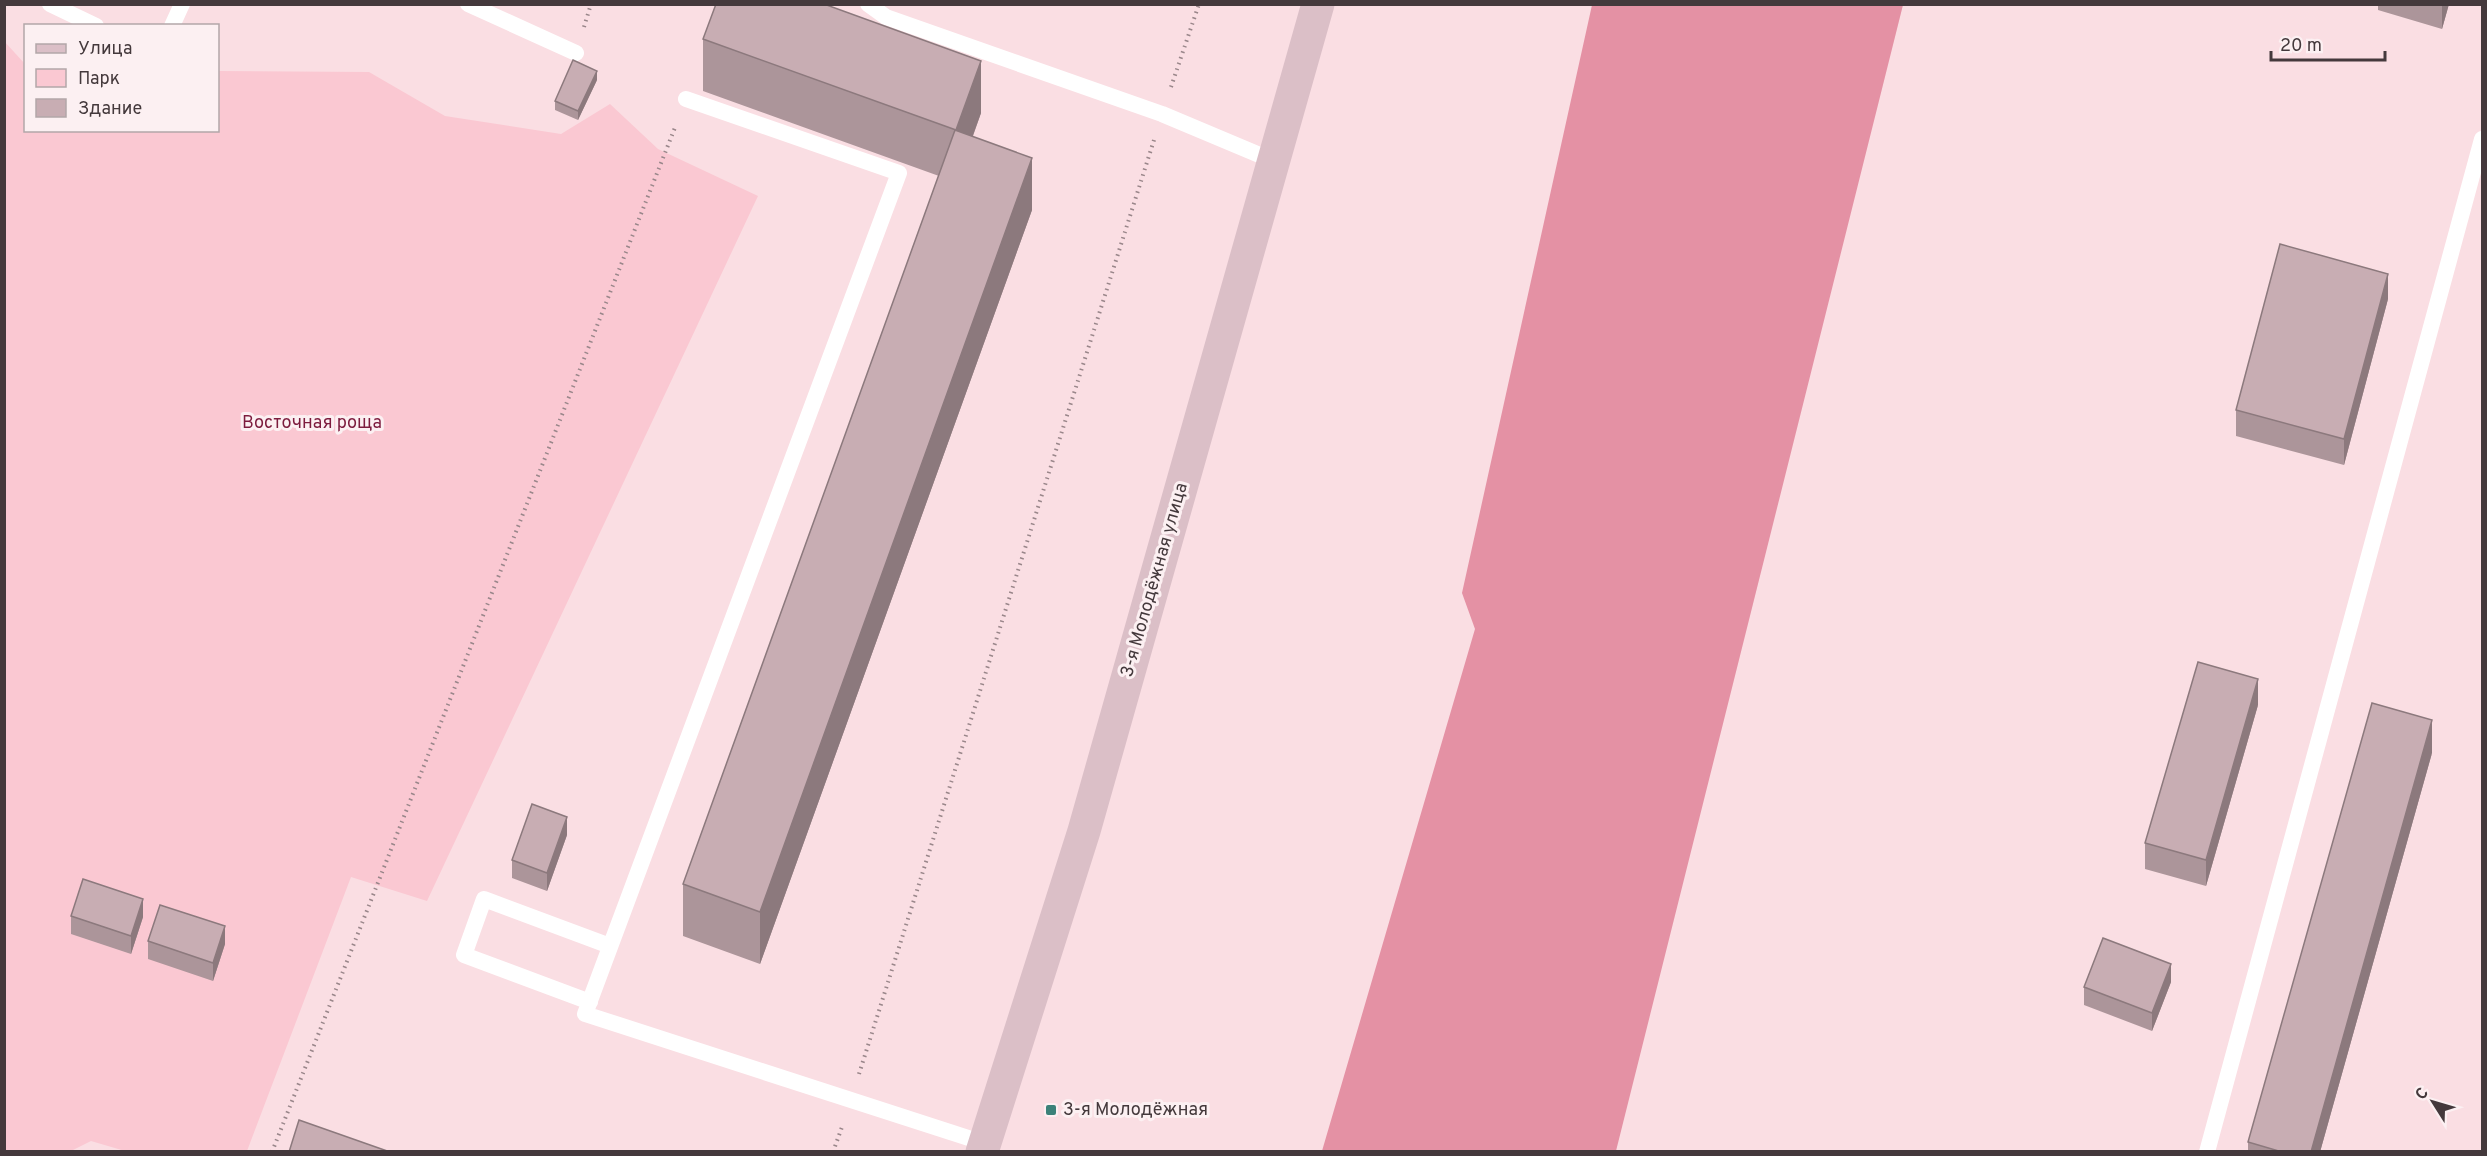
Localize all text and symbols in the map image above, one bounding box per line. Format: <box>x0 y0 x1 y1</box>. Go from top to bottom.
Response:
legend <box>24 24 219 132</box>
scale bar <box>2271 24 2385 62</box>
text: 20 m <box>2280 35 2322 58</box>
text: Улица <box>78 38 132 61</box>
text: Парк <box>78 68 120 91</box>
text: Здание <box>78 98 142 121</box>
park label: Восточная роща <box>242 412 382 435</box>
street label: 3-я Молодёжная улица <box>1116 480 1194 680</box>
north arrow <box>2403 1072 2463 1132</box>
text: С <box>2412 1084 2434 1104</box>
place label: 3-я Молодёжная <box>1063 1099 1208 1122</box>
marker: 3-я Молодёжная <box>1044 1103 1058 1117</box>

